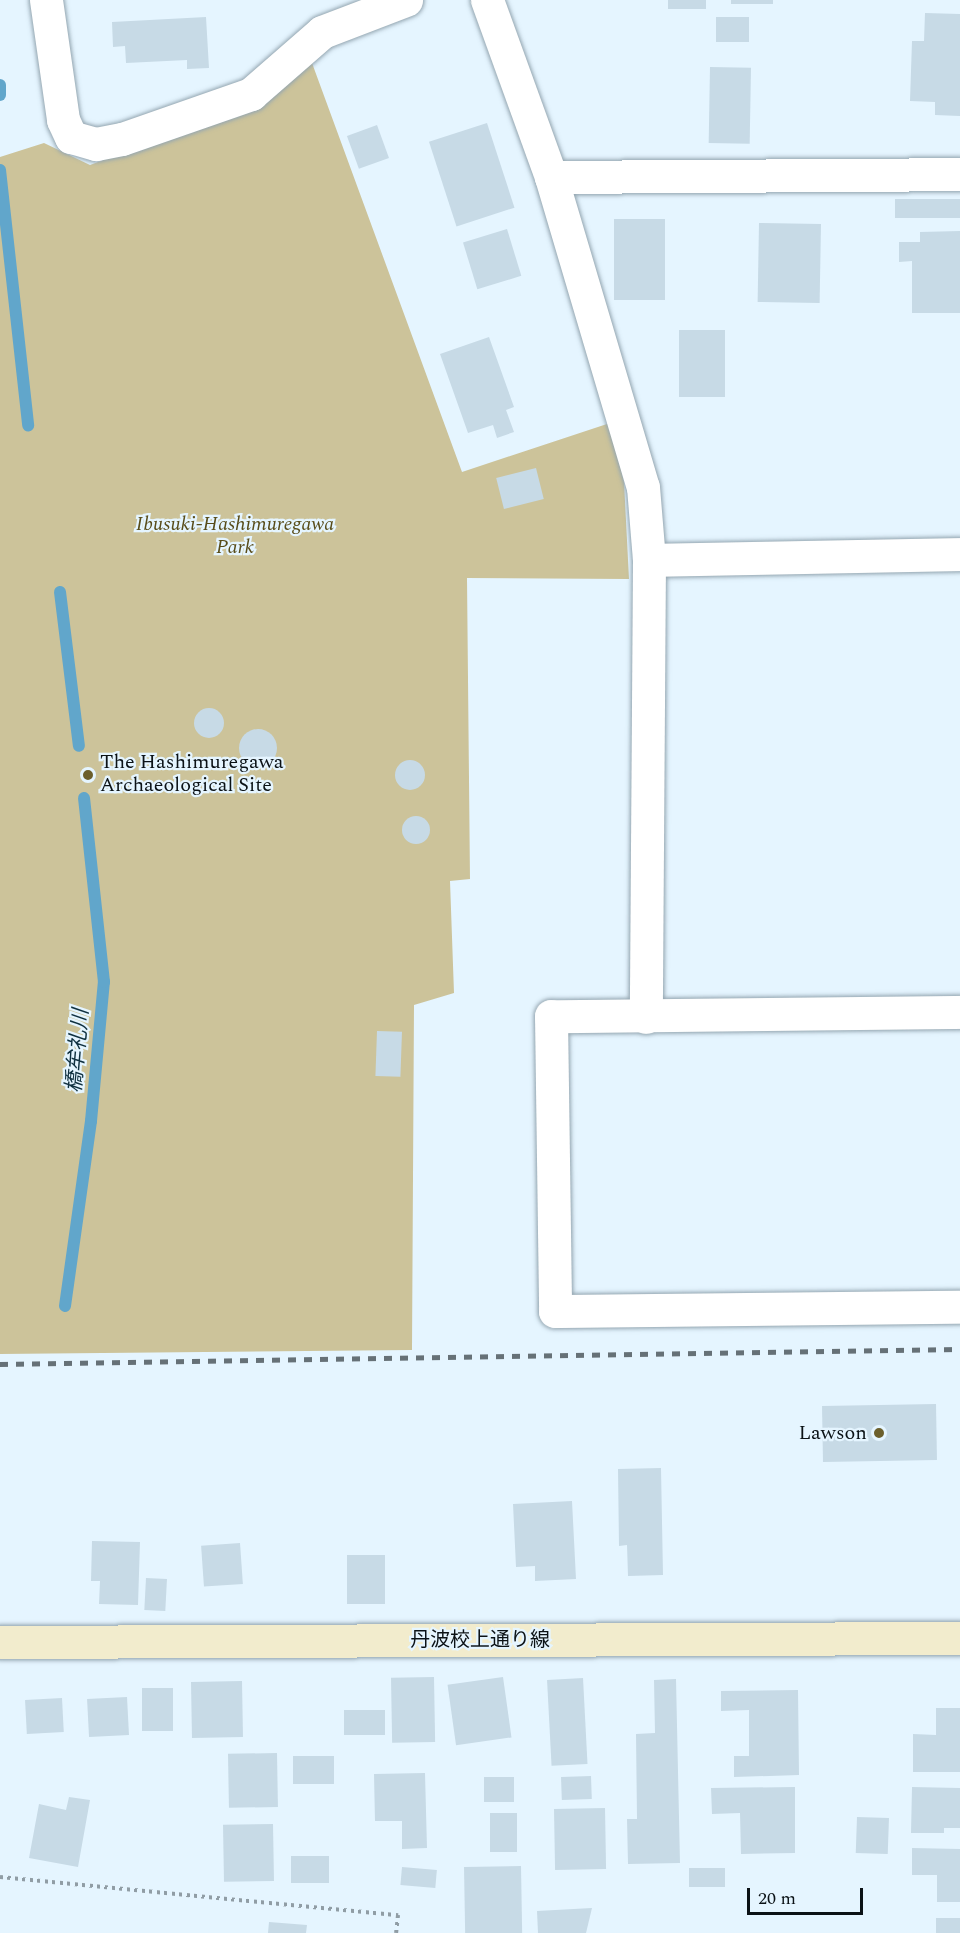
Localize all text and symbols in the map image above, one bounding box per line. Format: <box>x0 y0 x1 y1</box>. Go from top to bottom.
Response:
park label: Ibusuki-Hashimuregawa Park <box>136 512 334 559</box>
place label: The Hashimuregawa Archaeological Site <box>100 751 284 798</box>
marker: The Hashimuregawa Archaeological Site <box>81 768 95 782</box>
water label: 橋牟礼川 <box>62 1008 94 1094</box>
place label: Lawson <box>798 1421 867 1445</box>
marker: Lawson <box>872 1426 886 1440</box>
street label: 丹波校上通り線 <box>410 1628 550 1652</box>
scale bar <box>750 1876 866 1914</box>
text: 20 m <box>758 1885 796 1912</box>

